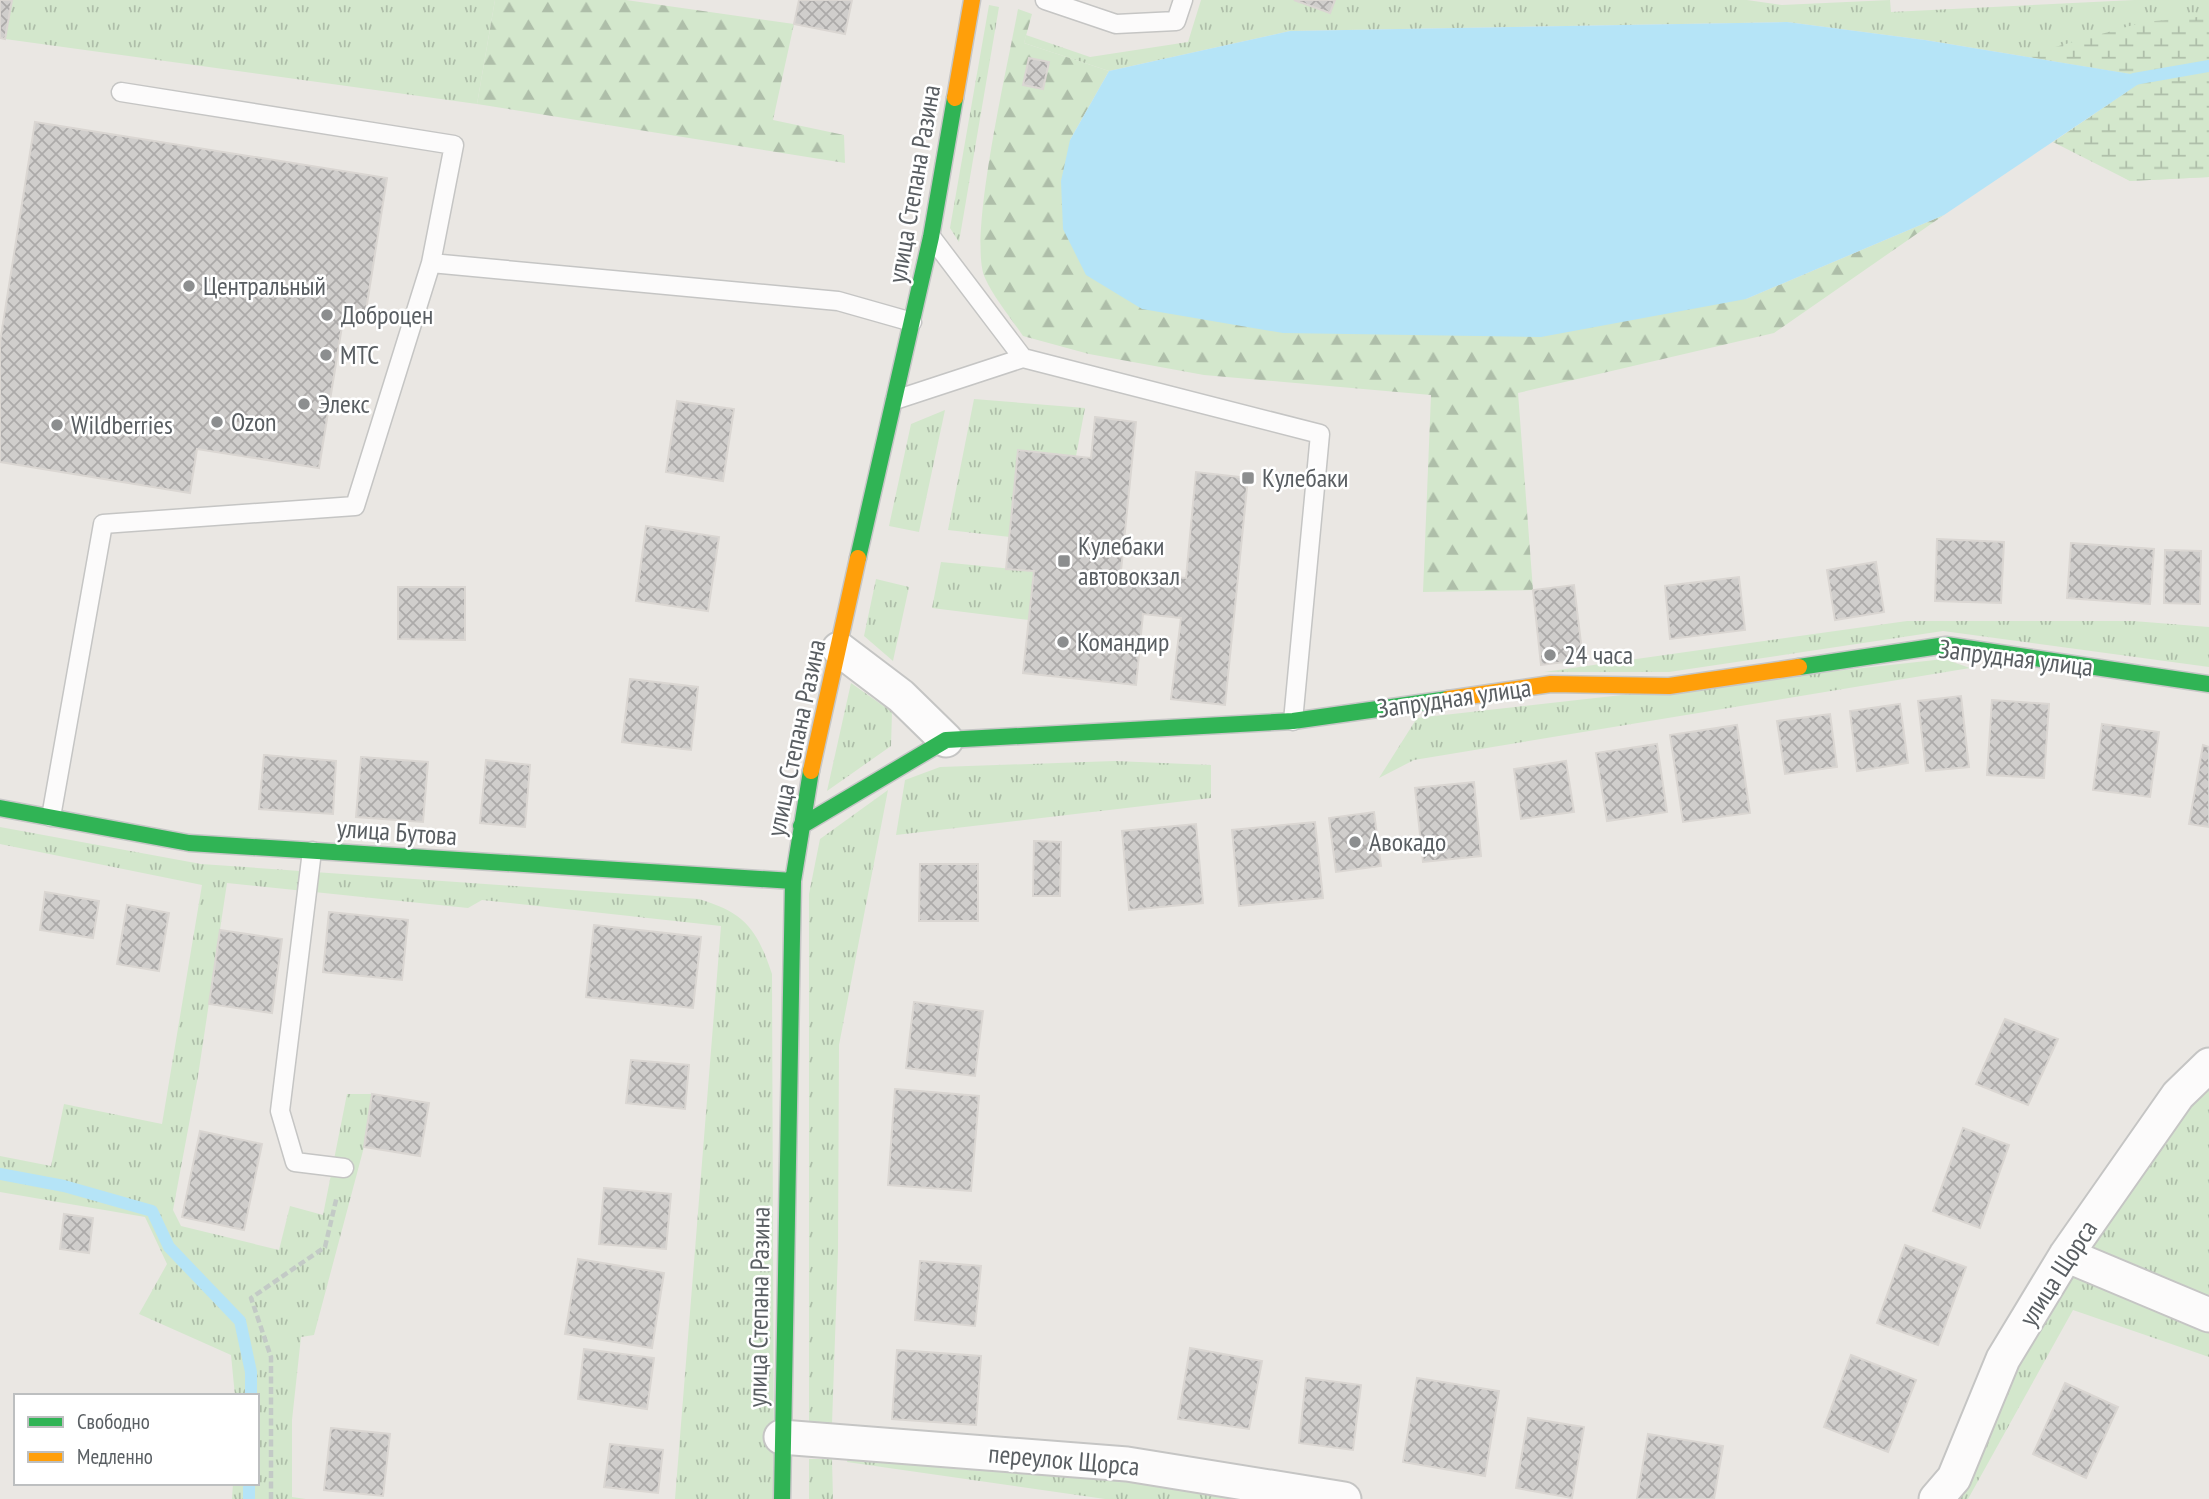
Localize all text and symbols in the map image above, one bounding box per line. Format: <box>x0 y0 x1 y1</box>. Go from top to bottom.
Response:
street label: улица Степана Разина <box>880 82 947 286</box>
place label: Центральный <box>203 269 326 302</box>
marker: Центральный <box>181 278 197 294</box>
place label: Доброцен <box>341 298 433 331</box>
marker: Доброцен <box>319 307 335 323</box>
place label: МТС <box>340 338 379 371</box>
marker: МТС <box>318 347 334 363</box>
place label: Элекс <box>318 387 370 420</box>
marker: Элекс <box>296 396 312 412</box>
place label: Ozon <box>231 405 277 438</box>
place label: Wildberries <box>71 408 173 441</box>
marker: Ozon <box>209 414 225 430</box>
marker: Wildberries <box>49 417 65 433</box>
place label: Кулебаки <box>1262 461 1349 494</box>
marker: Кулебаки <box>1240 470 1256 486</box>
place label: Кулебаки автовокзал <box>1078 529 1180 592</box>
marker: Кулебаки автовокзал <box>1056 553 1072 569</box>
place label: Командир <box>1077 625 1169 658</box>
street label: Запрудная улица <box>1937 632 2095 683</box>
marker: Командир <box>1055 634 1071 650</box>
street label: улица Степана Разина <box>759 636 833 839</box>
place label: 24 часа <box>1564 638 1633 671</box>
marker: 24 часа <box>1542 647 1558 663</box>
street label: Запрудная улица <box>1375 670 1533 725</box>
street label: улица Бутова <box>336 811 458 852</box>
place label: Авокадо <box>1369 825 1446 858</box>
marker: Авокадо <box>1347 834 1363 850</box>
street label: улица Степана Разина <box>740 1206 777 1408</box>
street label: улица Щорса <box>2011 1213 2104 1332</box>
legend <box>14 1394 259 1485</box>
text: Свободно <box>77 1408 150 1435</box>
street label: переулок Щорса <box>987 1436 1141 1483</box>
text: Медленно <box>77 1443 153 1470</box>

